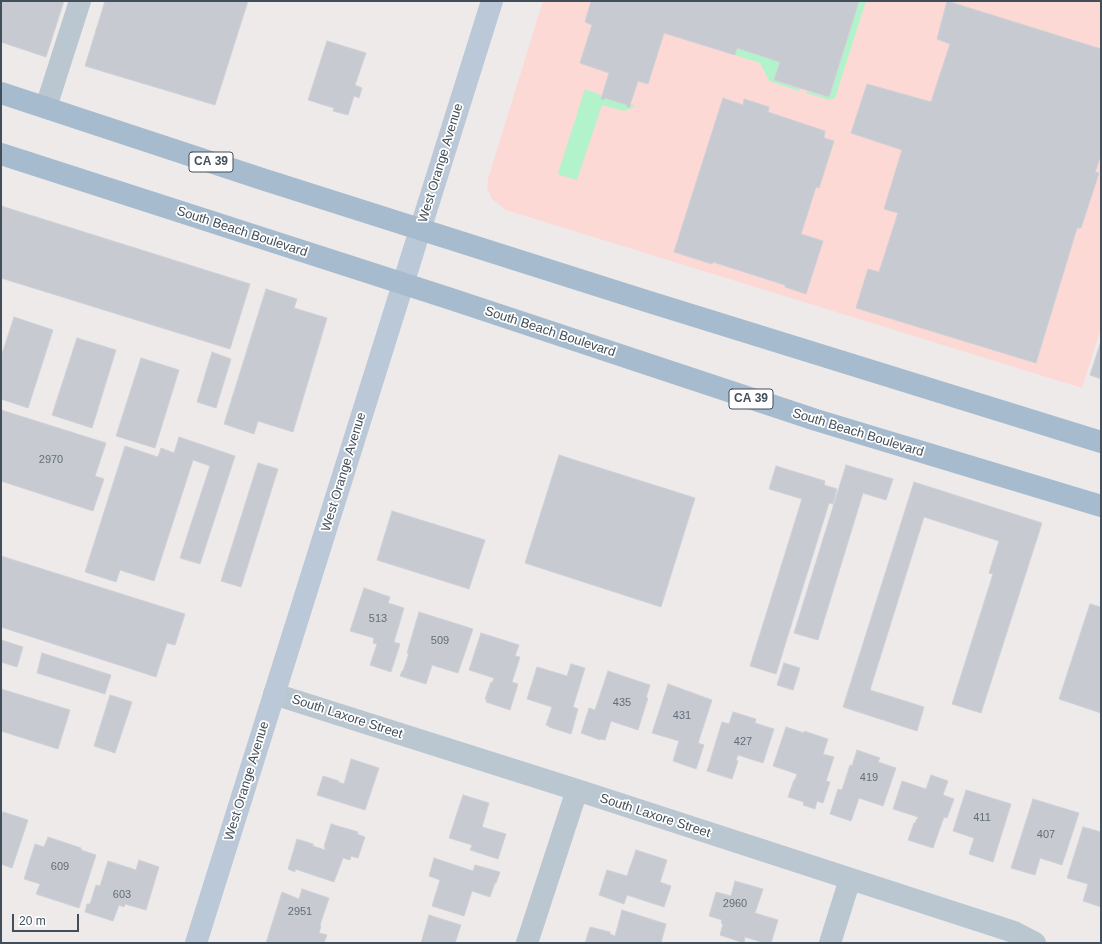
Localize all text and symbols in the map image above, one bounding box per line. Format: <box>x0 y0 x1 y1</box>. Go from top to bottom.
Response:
street label: West Orange Avenue <box>415 102 467 224</box>
road number: CA 39 <box>189 152 233 172</box>
street label: South Beach Boulevard <box>175 203 309 261</box>
street label: South Beach Boulevard <box>483 303 617 361</box>
road number: CA 39 <box>729 389 773 409</box>
street label: South Beach Boulevard <box>790 406 926 460</box>
street label: West Orange Avenue <box>318 411 370 533</box>
house number: 2970 <box>39 453 63 467</box>
house number: 513 <box>369 612 387 626</box>
house number: 509 <box>431 634 449 648</box>
street label: South Laxore Street <box>290 692 404 742</box>
house number: 435 <box>613 696 631 710</box>
house number: 431 <box>673 709 691 723</box>
street label: West Orange Avenue <box>221 720 273 842</box>
house number: 427 <box>734 735 752 749</box>
house number: 419 <box>860 771 878 785</box>
street label: South Laxore Street <box>598 791 712 841</box>
house number: 411 <box>973 811 991 825</box>
house number: 407 <box>1037 828 1055 842</box>
house number: 609 <box>51 860 69 874</box>
house number: 603 <box>113 888 131 902</box>
house number: 2960 <box>723 897 747 911</box>
house number: 2951 <box>288 905 312 919</box>
scale bar <box>14 906 81 932</box>
text: 20 m <box>19 914 46 928</box>

